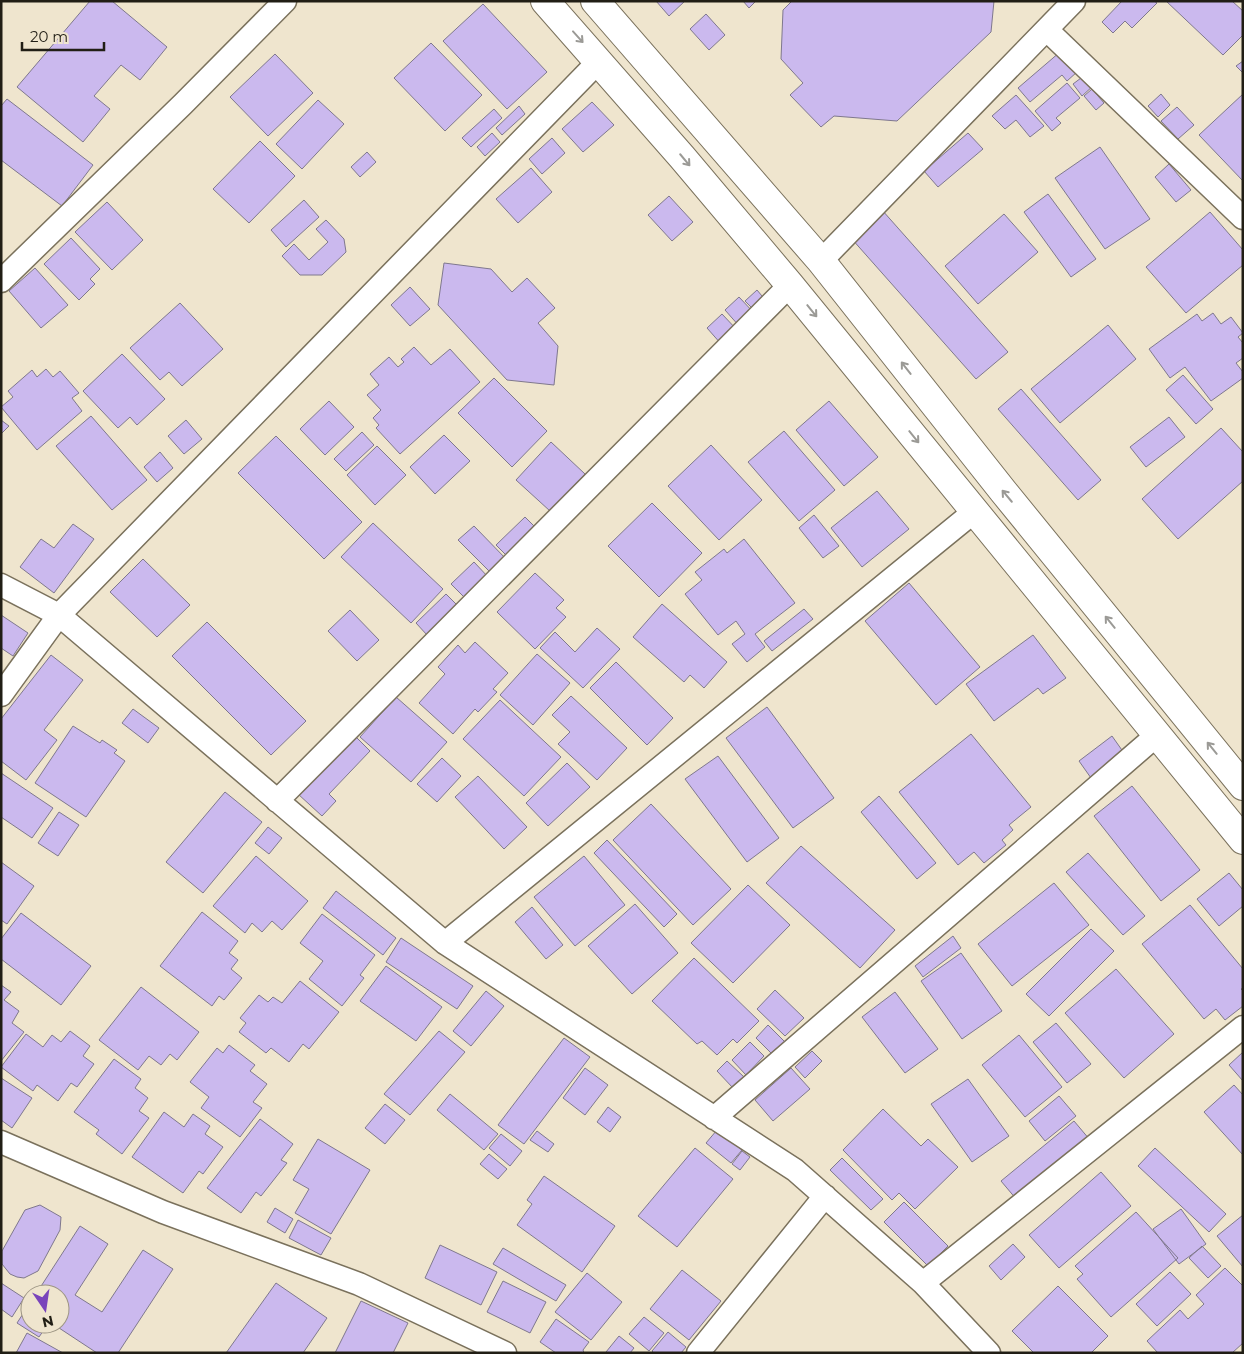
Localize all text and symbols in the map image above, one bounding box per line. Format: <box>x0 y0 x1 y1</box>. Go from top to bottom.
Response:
scale bar <box>22 20 105 52</box>
text: 20 m <box>30 27 68 46</box>
one-way arrow <box>572 31 583 44</box>
one-way arrow <box>679 153 690 166</box>
one-way arrow <box>806 304 817 317</box>
one-way arrow <box>901 362 912 375</box>
one-way arrow <box>909 430 920 443</box>
one-way arrow <box>1001 490 1012 503</box>
one-way arrow <box>1104 616 1115 629</box>
one-way arrow <box>1207 742 1218 755</box>
north arrow <box>20 1284 70 1334</box>
text: N <box>40 1312 55 1332</box>

